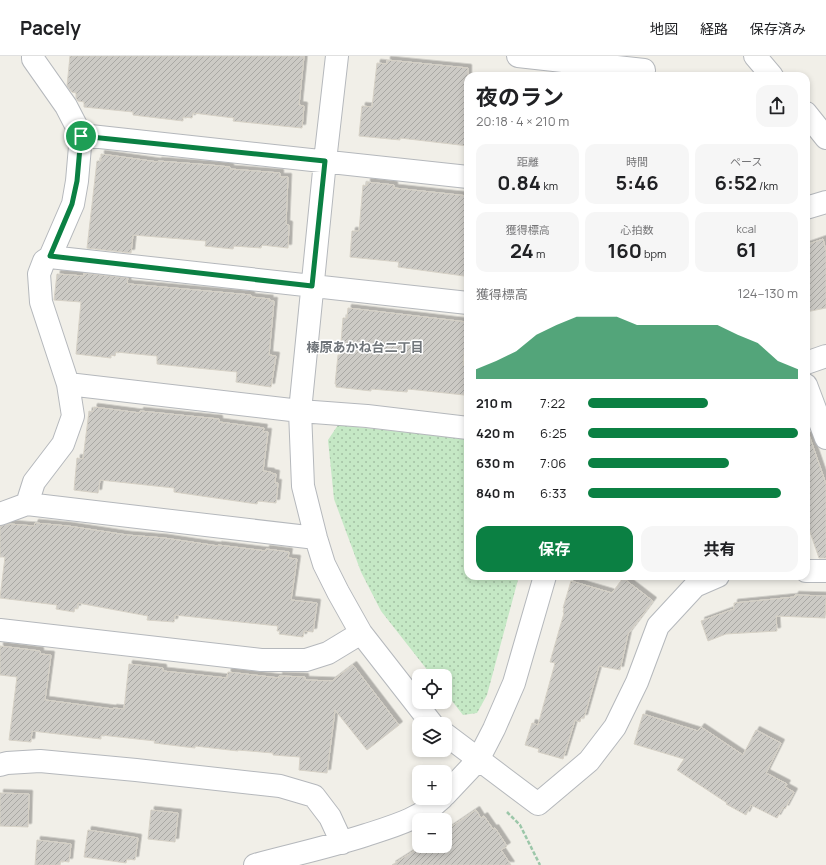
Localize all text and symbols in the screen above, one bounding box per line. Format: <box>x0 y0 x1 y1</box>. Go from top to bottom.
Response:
text: Pacely <box>20 15 81 41</box>
text: 地図 <box>650 19 678 38</box>
text: 経路 <box>700 19 728 38</box>
text: 保存済み <box>750 19 806 38</box>
text: 夜のラン <box>476 82 564 112</box>
button: share <box>756 85 798 127</box>
text: 20:18 · 4 × 210 m <box>476 112 569 130</box>
pin <box>64 119 98 153</box>
icon: arrive <box>70 125 92 147</box>
text: 距離 <box>517 154 539 169</box>
text: 時間 <box>626 154 648 169</box>
text: ペース <box>730 154 763 169</box>
text: 0.84 <box>497 169 541 196</box>
text: 5:46 <box>615 169 659 196</box>
text: 6:52 <box>715 169 757 196</box>
text: km <box>541 178 558 193</box>
text: /km <box>757 178 778 193</box>
text: kcal <box>736 221 756 236</box>
text: 獲得標高 <box>506 222 550 237</box>
text: 心拍数 <box>620 222 653 237</box>
text: 61 <box>736 236 757 263</box>
text: 24 <box>510 237 534 264</box>
text: 160 <box>608 237 642 264</box>
text: m <box>534 246 545 261</box>
text: bpm <box>642 246 666 261</box>
text: 124–130 m <box>738 284 798 302</box>
text: 獲得標高 <box>476 285 528 303</box>
district label: 榛原あかね台二丁目 <box>306 338 424 356</box>
text: 210 m <box>476 394 512 412</box>
text: 7:22 <box>540 394 565 412</box>
text: 420 m <box>476 424 515 442</box>
text: 6:25 <box>540 424 567 442</box>
text: 630 m <box>476 454 514 472</box>
text: 7:06 <box>540 454 566 472</box>
text: 840 m <box>476 484 515 502</box>
text: 6:33 <box>540 484 566 502</box>
button: 保存 <box>476 526 633 572</box>
button: 共有 <box>641 526 798 572</box>
map controls <box>412 669 452 853</box>
button: locate <box>412 669 452 709</box>
button: layers <box>412 717 452 757</box>
button: + <box>412 765 452 805</box>
button: − <box>412 813 452 853</box>

